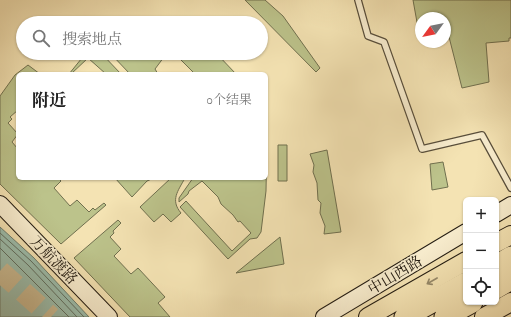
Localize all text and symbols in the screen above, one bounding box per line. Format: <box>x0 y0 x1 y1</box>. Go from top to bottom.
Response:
north arrow <box>415 12 451 48</box>
search box <box>16 16 268 60</box>
icon: search <box>30 27 52 49</box>
text: 搜索地点 <box>62 30 122 49</box>
text: 附近 <box>32 90 66 111</box>
text: 0个结果 <box>206 92 252 108</box>
map controls <box>463 197 499 305</box>
button: + <box>463 197 499 233</box>
street label: 万航渡路 <box>26 232 81 289</box>
button: − <box>463 233 499 269</box>
street label: 中山西路 <box>365 252 426 299</box>
button: locate <box>463 269 499 305</box>
one-way arrow <box>426 277 438 285</box>

